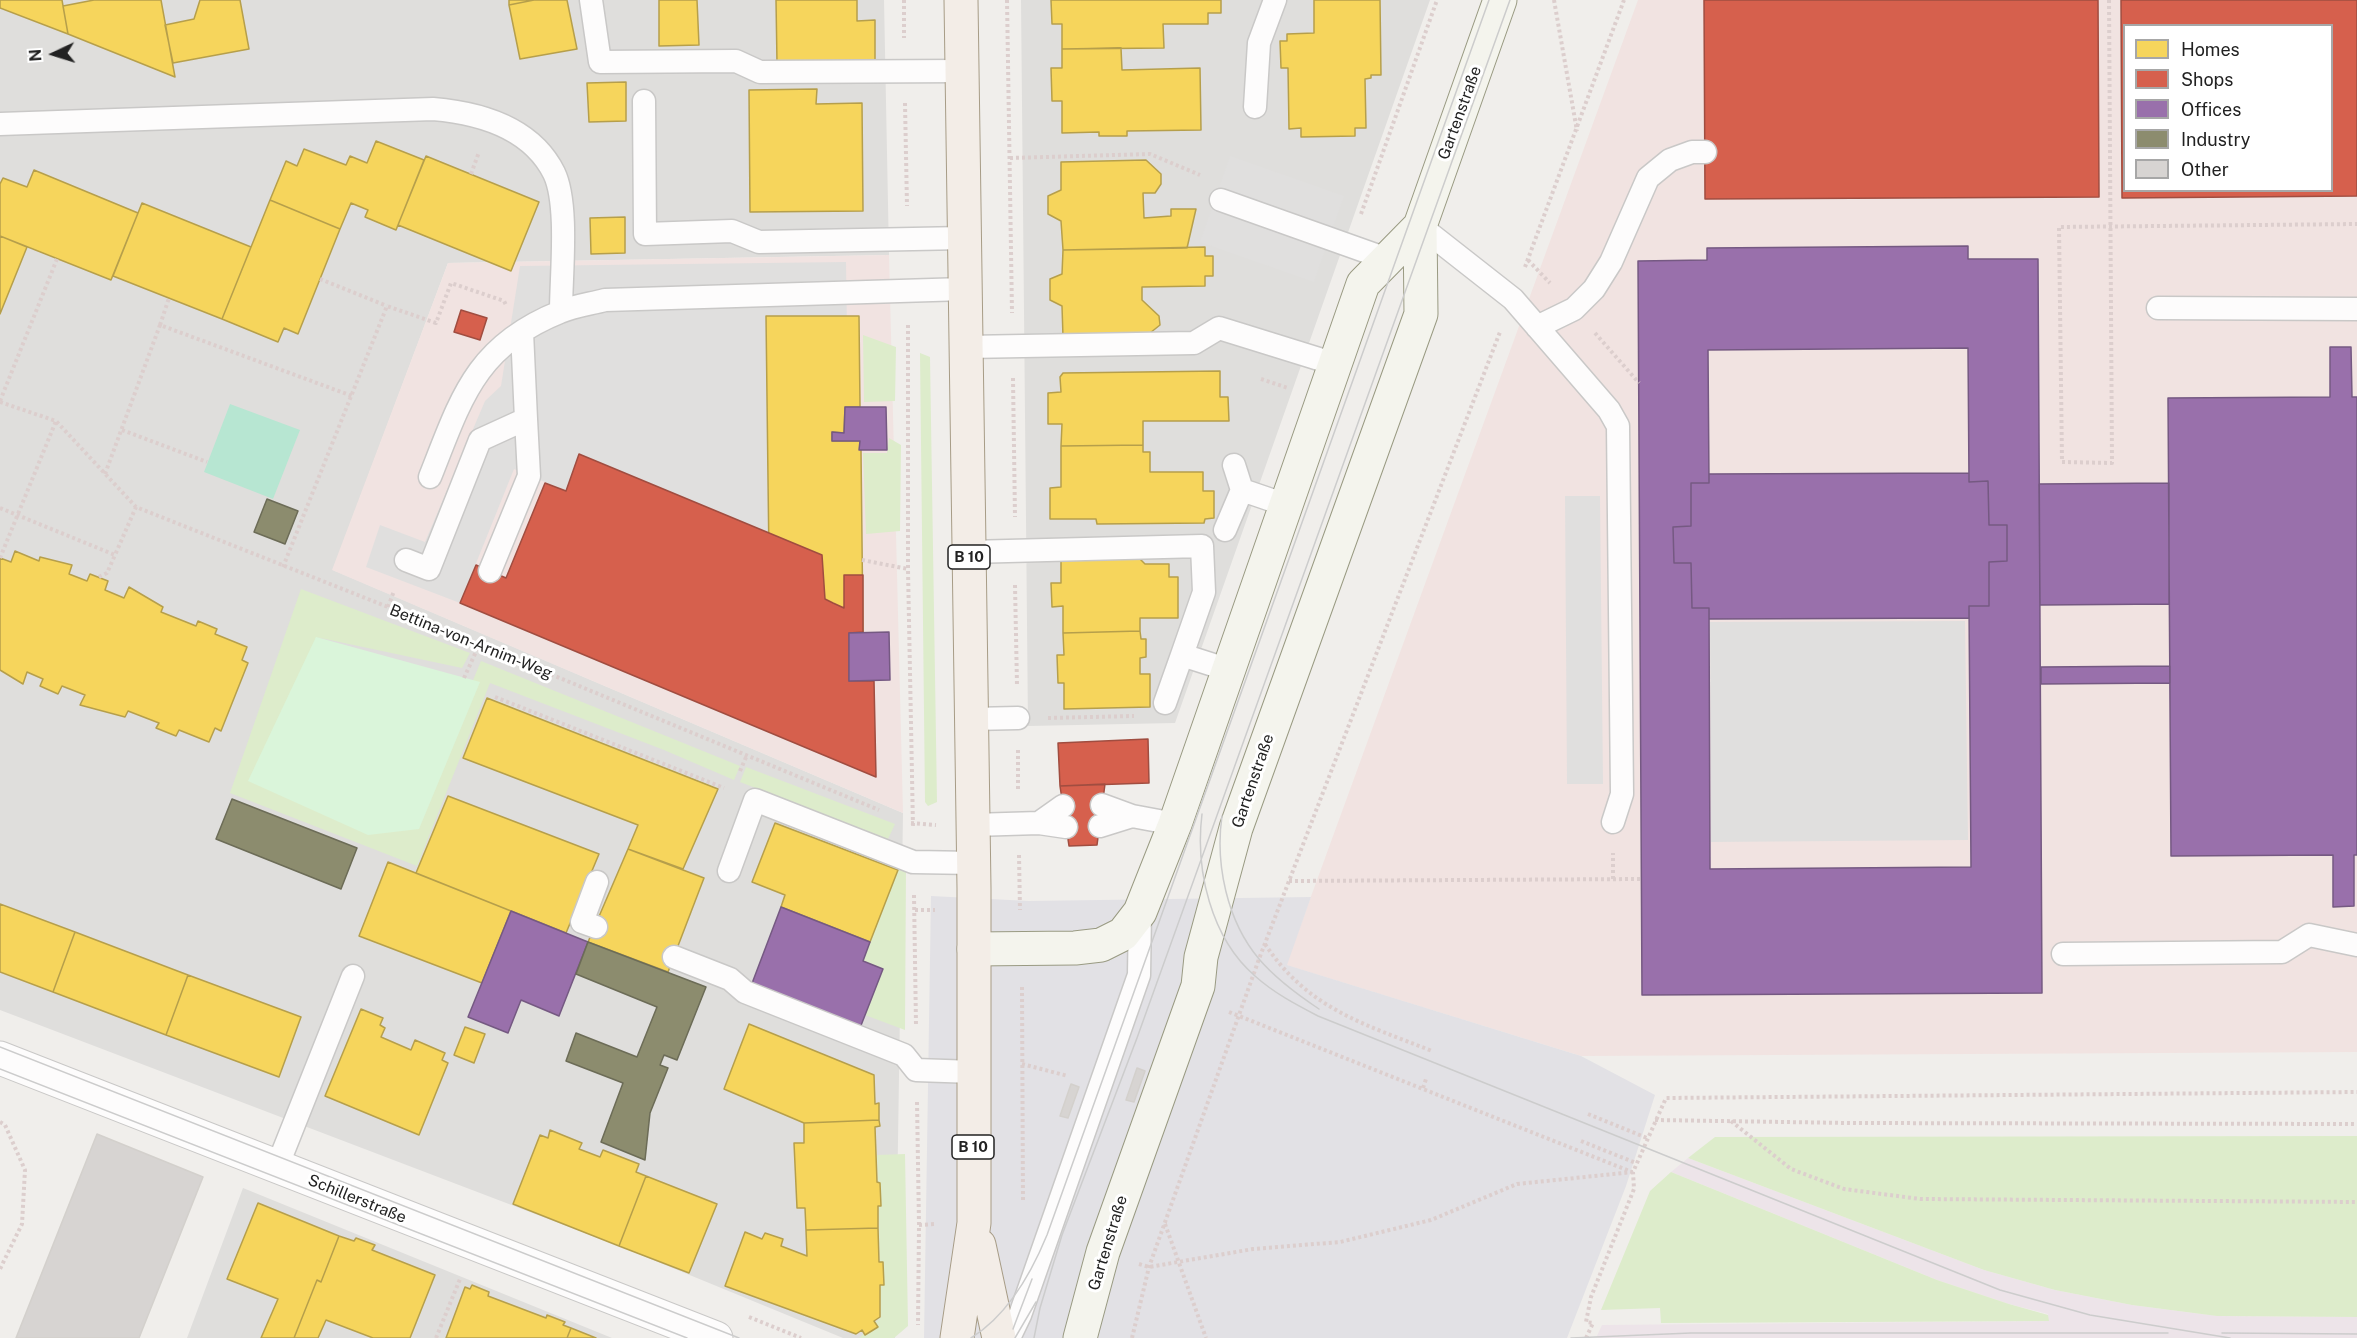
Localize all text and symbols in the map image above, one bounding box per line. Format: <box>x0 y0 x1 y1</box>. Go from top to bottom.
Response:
north arrow <box>24 24 84 84</box>
legend <box>2123 24 2333 192</box>
text: Homes <box>2181 39 2240 60</box>
text: N <box>26 48 45 62</box>
street label: Gartenstraße <box>1434 64 1486 162</box>
text: Shops <box>2181 69 2233 90</box>
text: Offices <box>2181 99 2241 120</box>
text: Industry <box>2181 129 2250 150</box>
text: Other <box>2181 159 2229 180</box>
road number: B 10 <box>948 545 990 569</box>
street label: Bettina-von-Arnim-Weg <box>387 601 555 683</box>
street label: Gartenstraße <box>1228 731 1278 831</box>
road number: B 10 <box>952 1135 994 1159</box>
street label: Schillerstraße <box>305 1171 409 1227</box>
street label: Gartenstraße <box>1084 1193 1132 1293</box>

